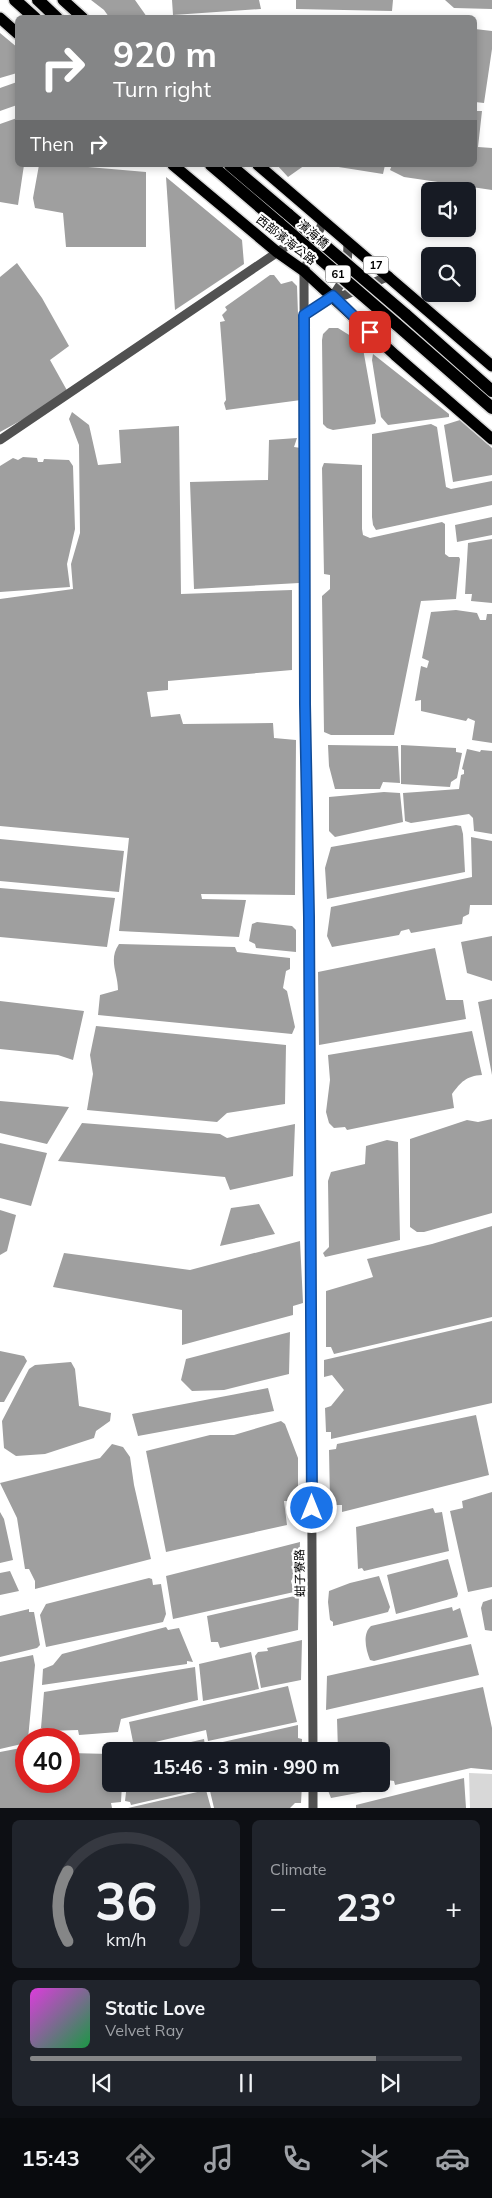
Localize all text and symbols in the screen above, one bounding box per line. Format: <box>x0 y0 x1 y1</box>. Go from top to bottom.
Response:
text: 920 m <box>113 32 217 76</box>
icon: right <box>30 35 95 100</box>
text: Turn right <box>113 75 211 103</box>
icon: right <box>84 130 112 158</box>
text: Then <box>30 132 74 156</box>
map controls <box>421 182 476 302</box>
button: sound <box>421 182 476 237</box>
street label: 西部濱海公路 <box>253 212 319 268</box>
street label: 濱海橋 <box>295 216 332 251</box>
button: search <box>421 247 476 302</box>
road number: 17 <box>364 256 388 274</box>
road number: 61 <box>326 266 350 282</box>
pin <box>349 311 391 353</box>
icon: arrive <box>356 318 384 346</box>
position arrow <box>285 1481 337 1533</box>
street label: 蚶子寮路 <box>292 1549 307 1597</box>
speed limit sign: 40 <box>15 1728 80 1793</box>
text: 15:46 · 3 min · 990 m <box>152 1755 340 1779</box>
text: Climate <box>270 1859 326 1879</box>
text: 36 <box>95 1868 157 1933</box>
text: 23° <box>336 1883 396 1931</box>
text: − <box>270 1890 287 1925</box>
text: + <box>445 1890 462 1925</box>
text: km/h <box>106 1928 146 1950</box>
text: Static Love <box>105 1996 205 2020</box>
text: Velvet Ray <box>105 2020 184 2040</box>
icon: previous <box>88 2069 116 2097</box>
icon: pause <box>232 2069 260 2097</box>
icon: next <box>376 2069 404 2097</box>
icon: directions <box>123 2141 158 2176</box>
icon: music <box>201 2141 236 2176</box>
icon: phone <box>279 2141 314 2176</box>
icon: climate <box>357 2141 392 2176</box>
icon: car <box>435 2141 470 2176</box>
text: 15:43 <box>22 2144 80 2172</box>

